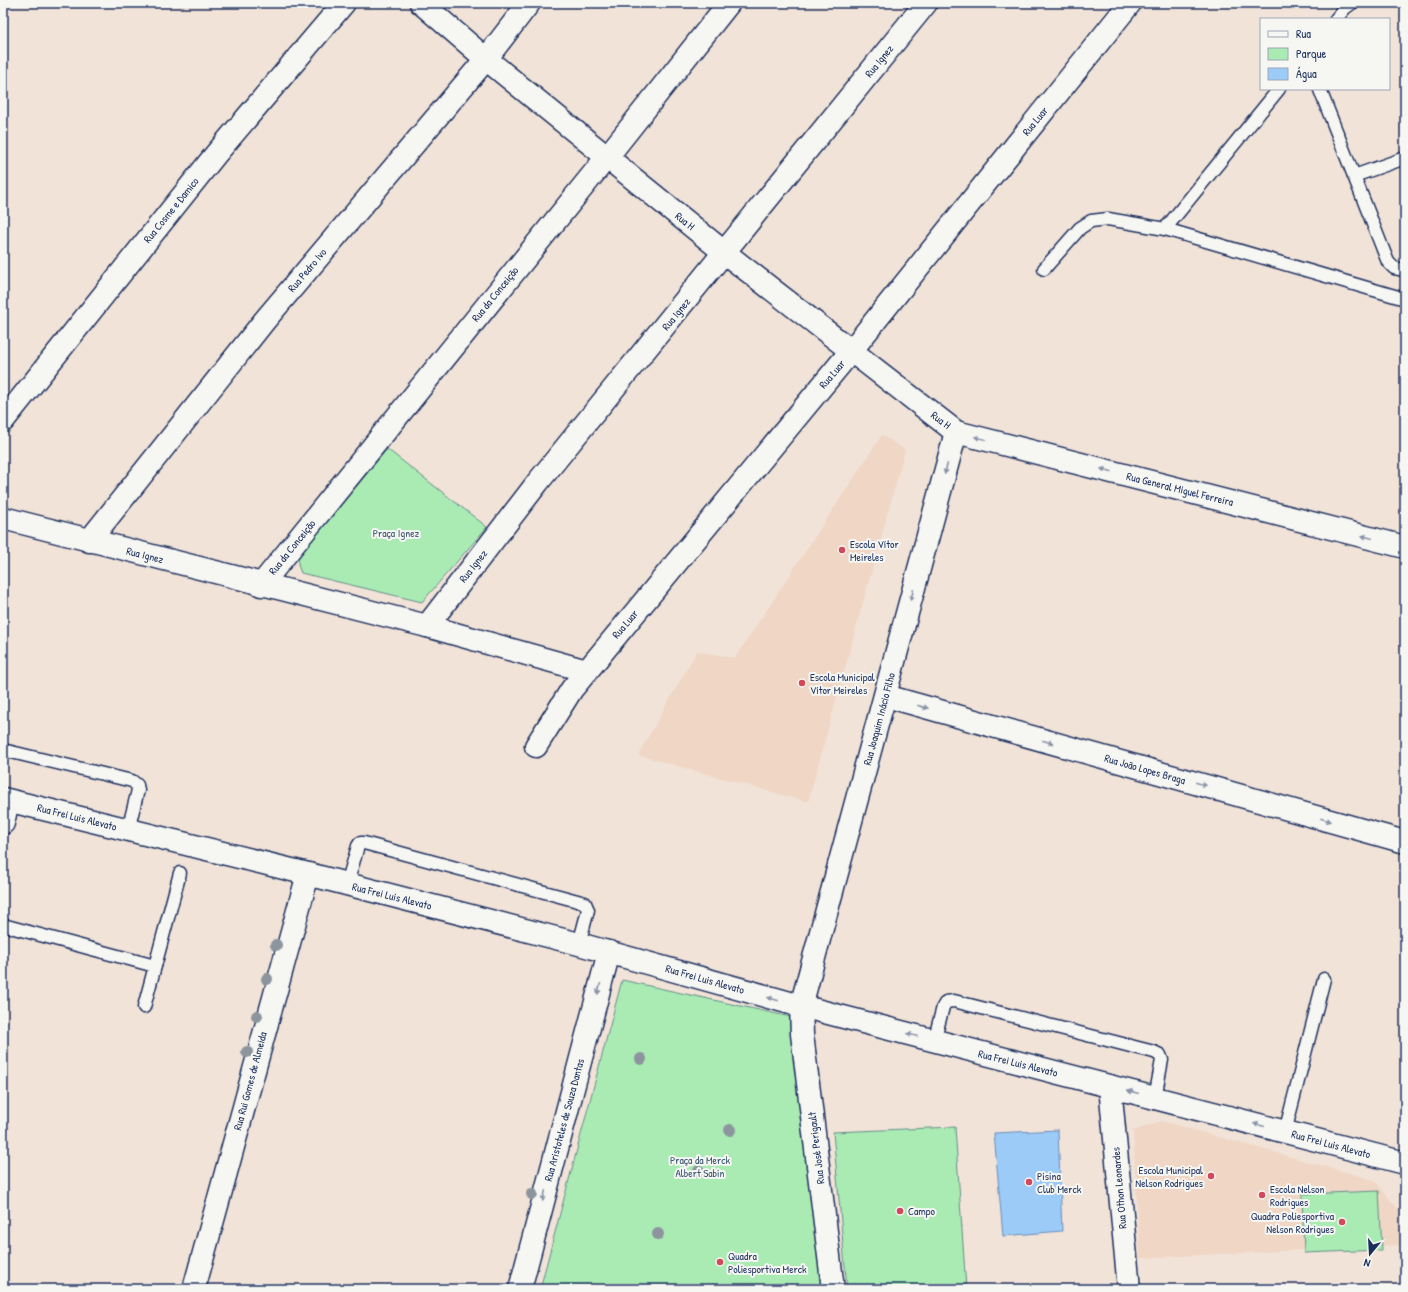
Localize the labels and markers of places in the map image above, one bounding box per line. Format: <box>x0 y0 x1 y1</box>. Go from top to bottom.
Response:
place label: Escola Vítor Meireles <box>850 537 899 564</box>
marker: Escola Vítor Meireles <box>837 545 847 555</box>
place label: Escola Municipal Vítor Meireles <box>810 670 875 697</box>
marker: Escola Municipal Vítor Meireles <box>797 678 807 688</box>
place label: Escola Municipal Nelson Rodrigues <box>1135 1163 1203 1190</box>
place label: Pisina Club Merck <box>1037 1169 1082 1196</box>
marker: Escola Municipal Nelson Rodrigues <box>1206 1171 1216 1181</box>
marker: Pisina Club Merck <box>1024 1177 1034 1187</box>
place label: Escola Nelson Rodrigues <box>1270 1182 1324 1209</box>
marker: Escola Nelson Rodrigues <box>1257 1190 1267 1200</box>
place label: Campo <box>908 1204 936 1218</box>
marker: Campo <box>895 1206 905 1216</box>
place label: Quadra Poliesportiva Nelson Rodrigues <box>1251 1209 1335 1236</box>
marker: Quadra Poliesportiva Nelson Rodrigues <box>1337 1217 1347 1227</box>
place label: Quadra Poliesportiva Merck <box>728 1249 807 1276</box>
marker: Quadra Poliesportiva Merck <box>715 1257 725 1267</box>

